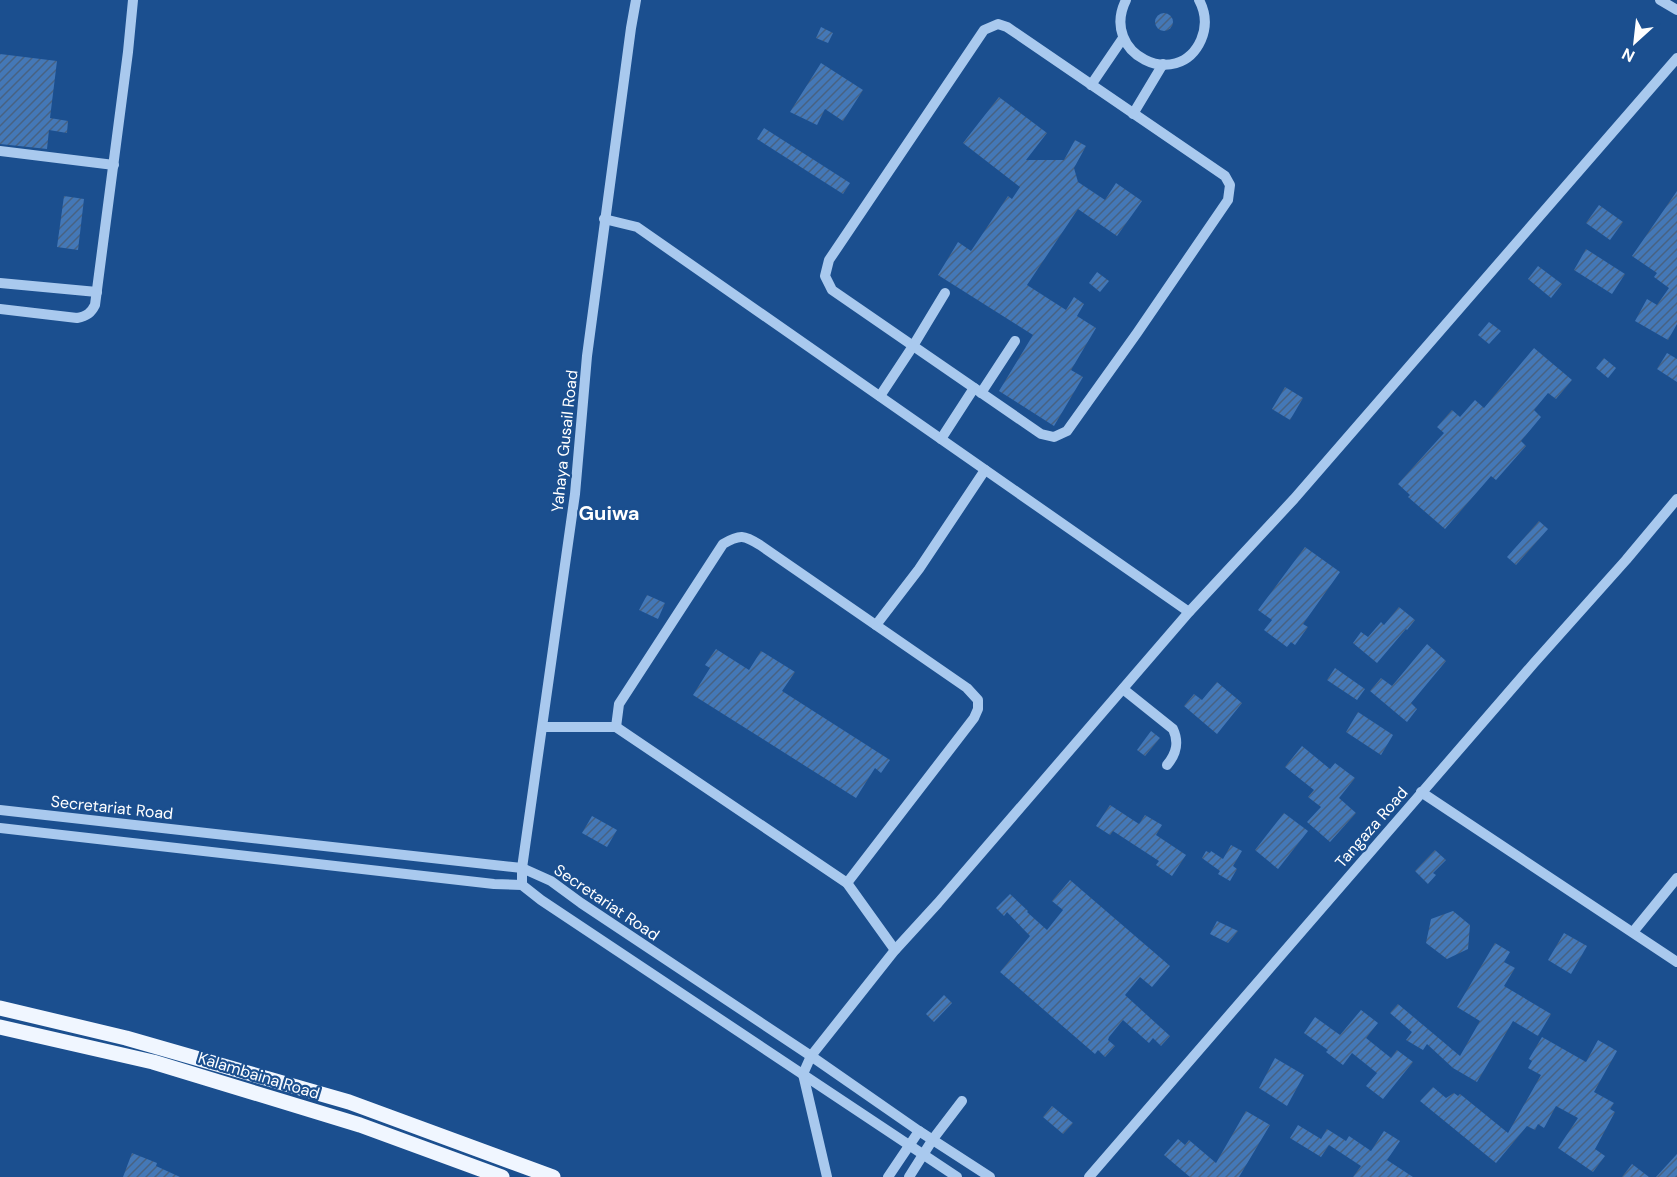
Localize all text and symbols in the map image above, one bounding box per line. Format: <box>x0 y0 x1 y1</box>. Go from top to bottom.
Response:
north arrow <box>1605 12 1665 72</box>
text: N <box>1618 43 1638 67</box>
street label: Yahaya Gusail Road <box>547 369 582 513</box>
district label: Guiwa <box>579 500 639 526</box>
street label: Tangaza Road <box>1330 782 1412 872</box>
street label: Secretariat Road <box>50 791 174 824</box>
street label: Secretariat Road <box>550 859 664 945</box>
street label: Kalambaina Road <box>195 1047 322 1104</box>

